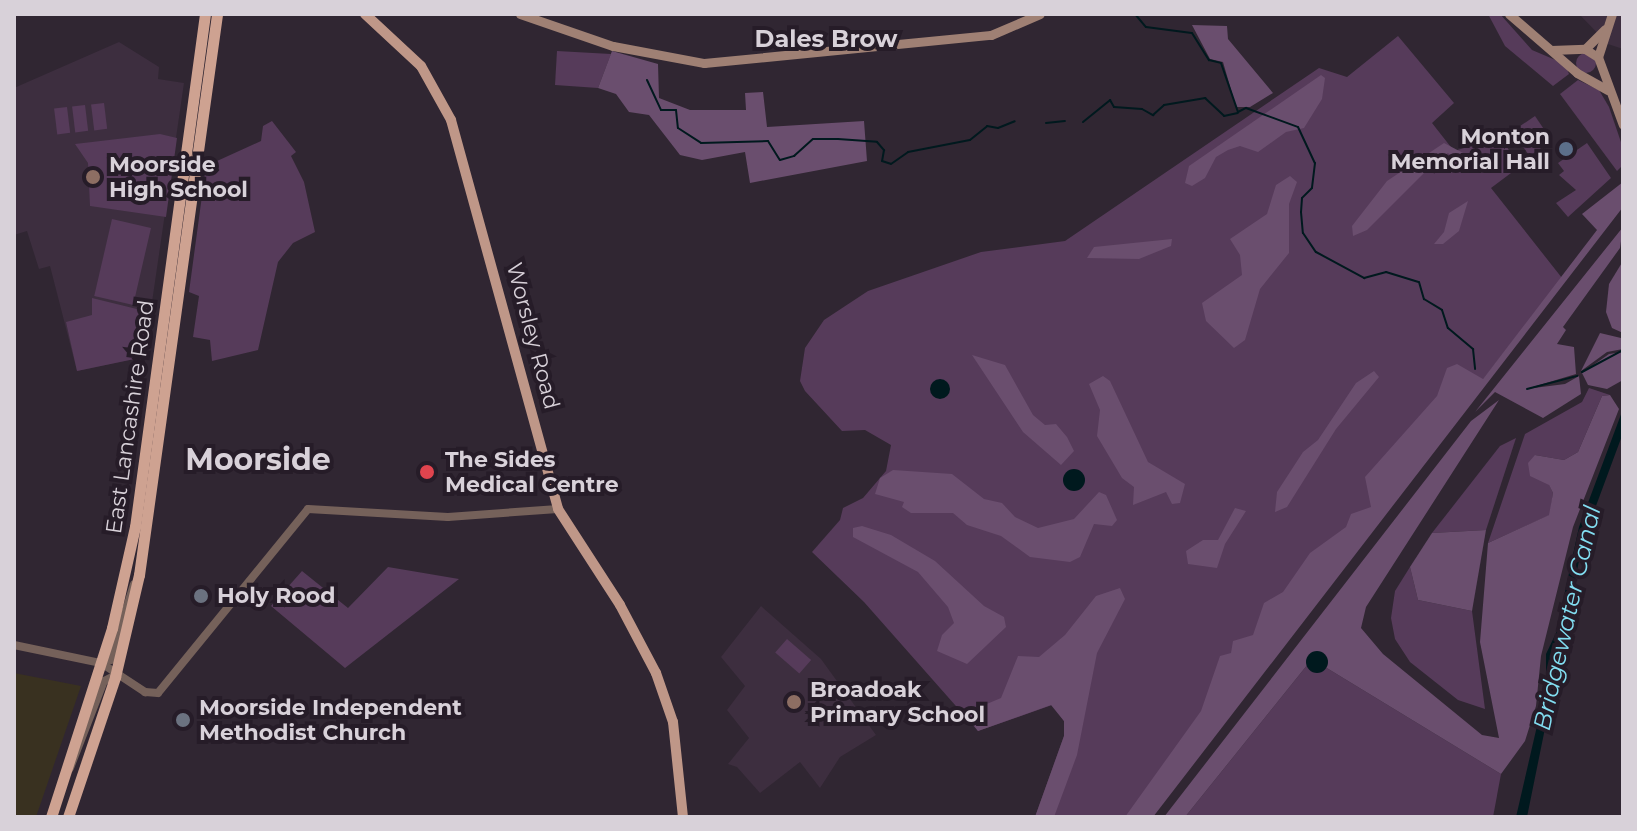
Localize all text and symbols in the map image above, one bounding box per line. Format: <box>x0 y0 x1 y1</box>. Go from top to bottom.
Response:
district label: Dales Brow <box>755 25 897 53</box>
place label: Monton Memorial Hall <box>1390 123 1550 174</box>
marker: Monton Memorial Hall <box>1557 140 1575 158</box>
place label: Moorside High School <box>109 151 248 202</box>
marker: Moorside High School <box>84 168 102 186</box>
street label: Worsley Road <box>501 260 565 412</box>
street label: East Lancashire Road <box>101 298 159 536</box>
district label: Moorside <box>185 442 331 478</box>
place label: The Sides Medical Centre <box>445 446 619 498</box>
marker: The Sides Medical Centre <box>416 461 438 483</box>
water label: Bridgewater Canal <box>1527 503 1607 733</box>
place label: Holy Rood <box>217 583 335 609</box>
marker: Holy Rood <box>192 587 210 605</box>
place label: Broadoak Primary School <box>810 676 985 728</box>
marker: Broadoak Primary School <box>785 693 803 711</box>
place label: Moorside Independent Methodist Church <box>199 694 462 746</box>
marker: Moorside Independent Methodist Church <box>174 711 192 729</box>

